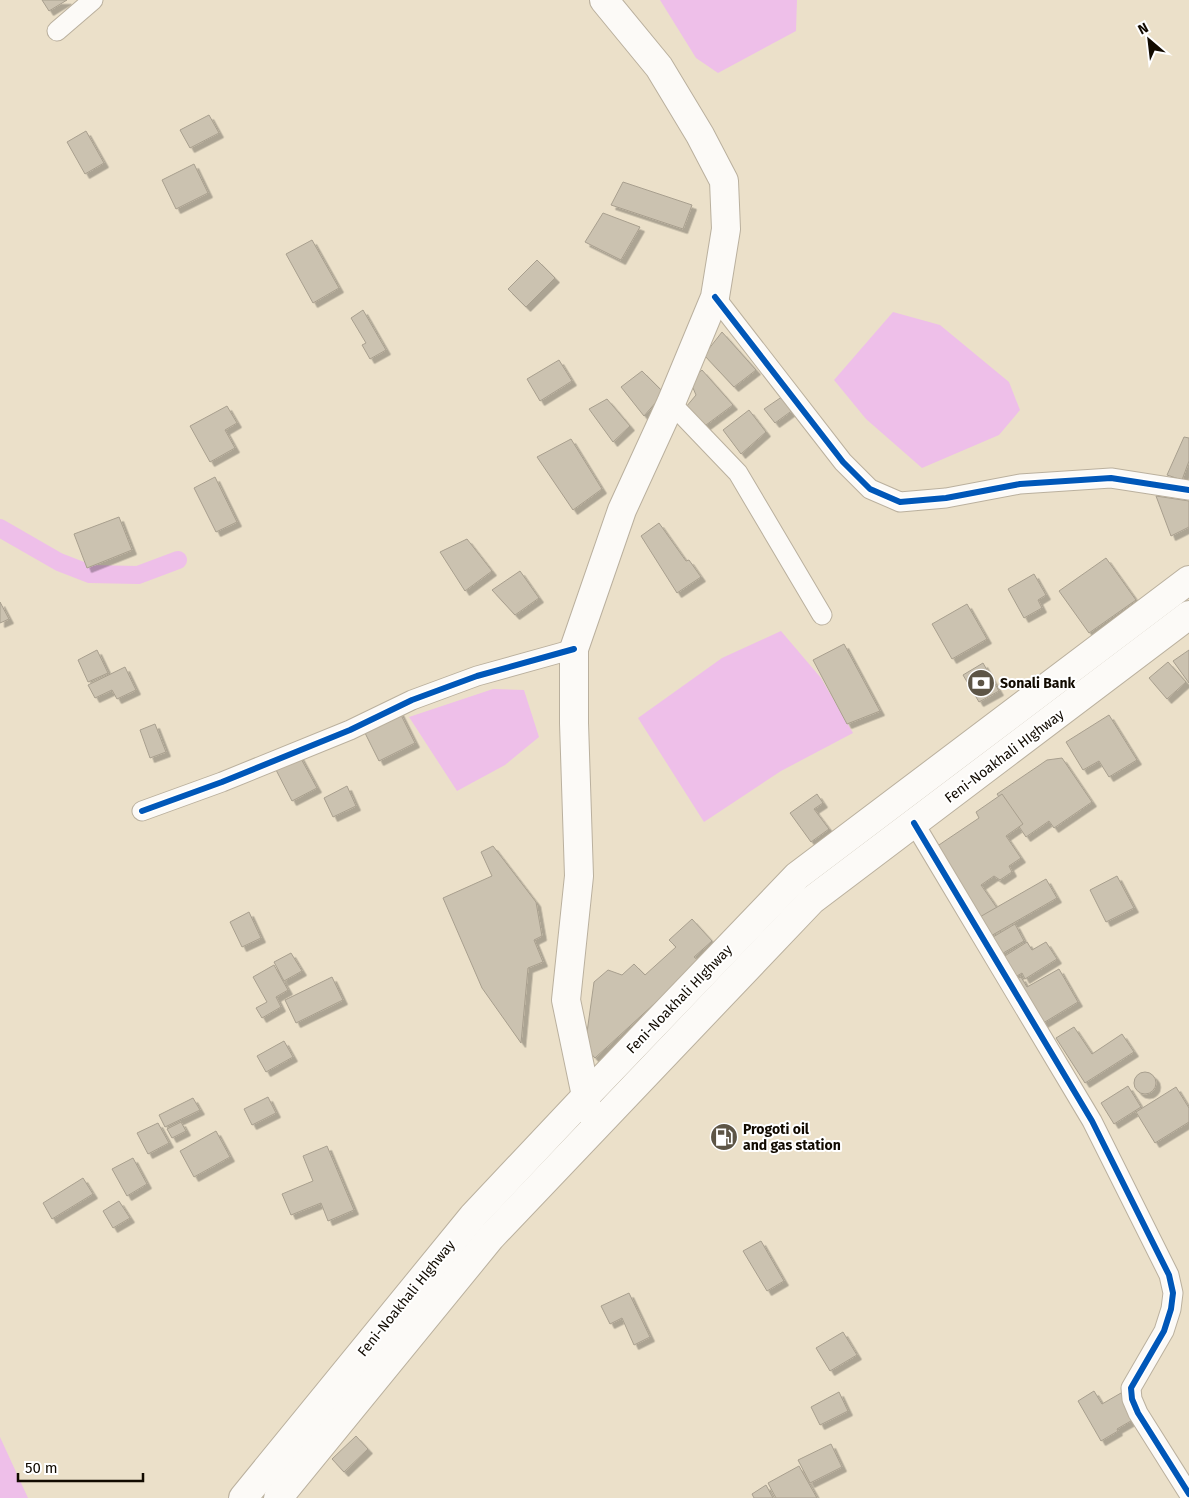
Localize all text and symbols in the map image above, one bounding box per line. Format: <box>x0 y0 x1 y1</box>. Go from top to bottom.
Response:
north arrow <box>1124 15 1174 65</box>
text: N <box>1135 19 1151 39</box>
bank icon: Sonali Bank <box>966 668 996 698</box>
place label: Sonali Bank <box>1000 675 1076 692</box>
street label: Feni-Noakhali HIghway <box>941 706 1067 807</box>
street label: Feni-Noakhali HIghway <box>623 941 736 1057</box>
place label: Progoti oil and gas station <box>743 1121 841 1154</box>
fuel station icon: Progoti oil and gas station <box>709 1122 739 1152</box>
street label: Feni-Noakhali HIghway <box>354 1237 459 1360</box>
scale bar <box>18 1450 142 1482</box>
text: 50 m <box>25 1459 58 1477</box>

